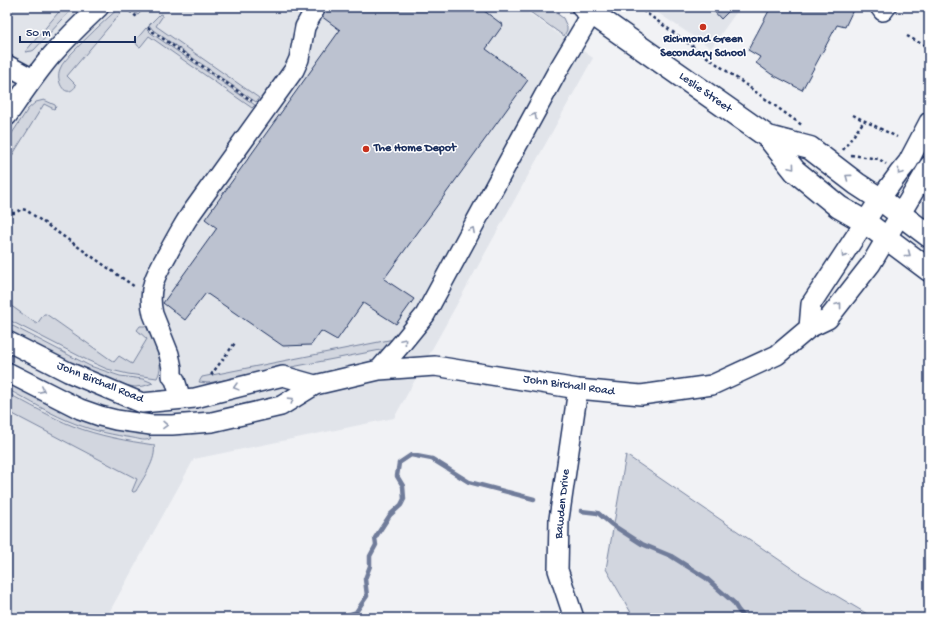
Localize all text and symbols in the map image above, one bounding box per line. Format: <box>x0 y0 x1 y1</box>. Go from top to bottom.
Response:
scale bar <box>20 18 135 44</box>
marker: Richmond Green Secondary School <box>698 22 708 32</box>
text: 50 m <box>26 27 51 41</box>
place label: Richmond Green Secondary School <box>660 33 746 61</box>
street label: Leslie Street <box>676 70 735 117</box>
one-way arrow <box>529 112 536 120</box>
place label: The Home Depot <box>373 142 457 156</box>
marker: The Home Depot <box>361 144 371 154</box>
one-way arrow <box>787 163 794 170</box>
one-way arrow <box>897 167 904 174</box>
one-way arrow <box>845 174 852 182</box>
one-way arrow <box>467 227 474 234</box>
one-way arrow <box>903 249 910 256</box>
one-way arrow <box>841 251 849 258</box>
one-way arrow <box>834 302 841 309</box>
one-way arrow <box>400 338 407 345</box>
street label: John Birchall Road <box>55 359 146 407</box>
street label: John Birchall Road <box>522 373 617 399</box>
one-way arrow <box>233 382 240 391</box>
one-way arrow <box>37 385 45 393</box>
one-way arrow <box>287 397 294 404</box>
one-way arrow <box>162 421 168 429</box>
street label: Bawden Drive <box>552 468 574 541</box>

